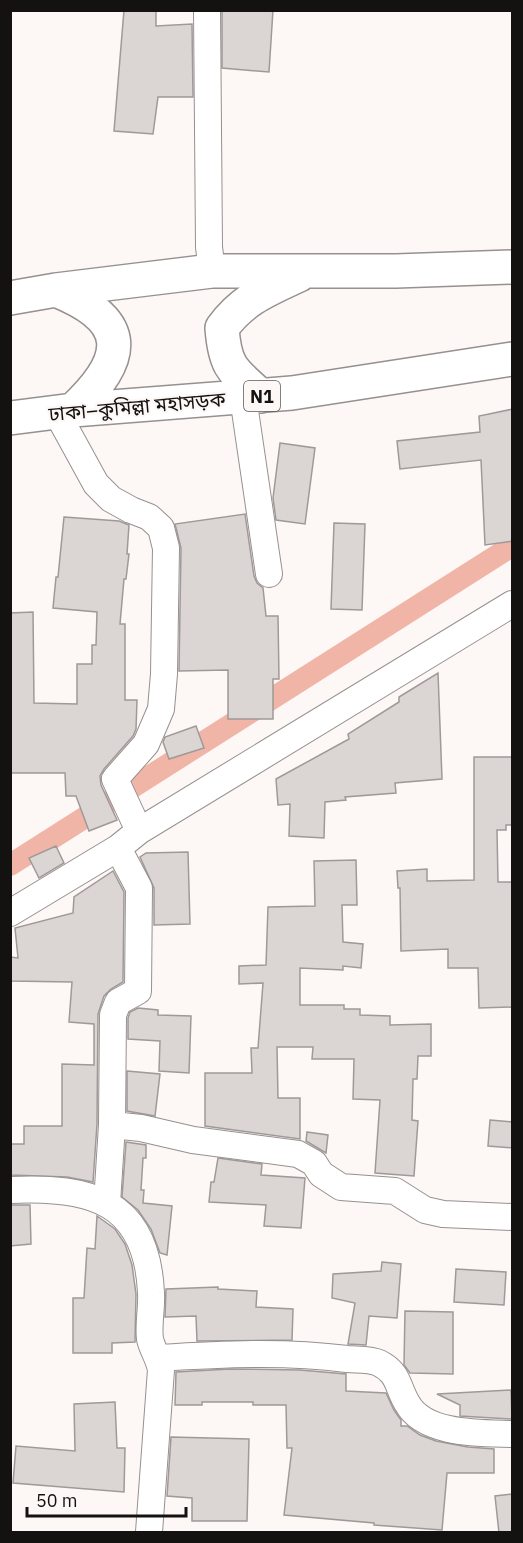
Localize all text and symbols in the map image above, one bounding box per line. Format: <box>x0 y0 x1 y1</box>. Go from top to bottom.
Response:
road number: N1 <box>244 381 280 411</box>
street label: ঢাকা–কুমিল্লা মহাসড়ক <box>46 385 228 427</box>
scale bar <box>27 1480 186 1518</box>
text: 50 m <box>36 1489 78 1512</box>

